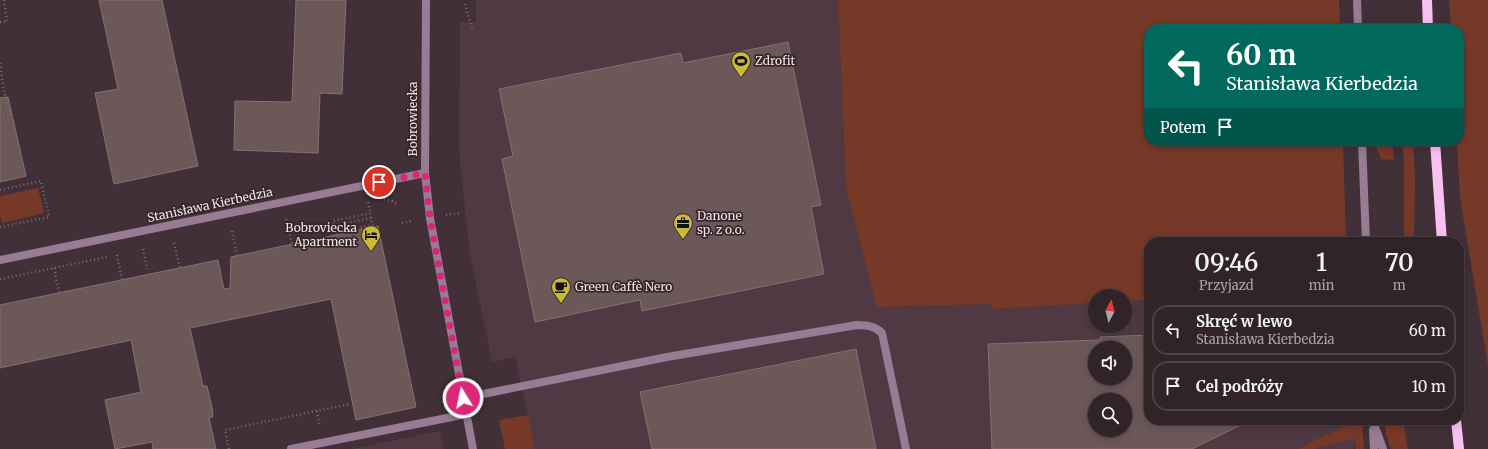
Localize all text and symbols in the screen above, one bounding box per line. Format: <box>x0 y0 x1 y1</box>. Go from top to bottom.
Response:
text: 60 m <box>1226 37 1296 73</box>
icon: left <box>1160 40 1212 92</box>
sports icon: Zdrofit <box>730 50 752 78</box>
place label: Zdrofit <box>755 53 795 68</box>
text: Stanisława Kierbedzia <box>1226 72 1418 95</box>
street label: Bobrowiecka <box>405 81 420 157</box>
icon: arrive <box>1214 116 1236 138</box>
text: Potem <box>1160 118 1206 137</box>
pin <box>362 165 396 199</box>
icon: arrive <box>368 171 390 193</box>
street label: Stanisława Kierbedzia <box>146 184 275 225</box>
place label: Danone sp. z o.o. <box>697 208 745 237</box>
office icon: Danone sp. z o.o. <box>672 212 694 240</box>
place label: Bobroviecka Apartment <box>285 220 358 249</box>
hotel icon: Bobroviecka Apartment <box>360 224 382 252</box>
text: 09:46 <box>1194 247 1258 278</box>
text: 1 <box>1316 247 1327 278</box>
text: 70 <box>1385 247 1414 278</box>
cafe icon: Green Caffè Nero <box>550 276 572 304</box>
text: Przyjazd <box>1199 277 1254 294</box>
text: min <box>1309 277 1334 294</box>
text: m <box>1393 277 1406 294</box>
place label: Green Caffè Nero <box>575 279 672 294</box>
north arrow <box>1088 289 1132 333</box>
map controls <box>1088 289 1132 437</box>
text: Skręć w lewo <box>1196 312 1292 331</box>
icon: left <box>1162 319 1184 341</box>
text: 60 m <box>1409 321 1446 340</box>
text: Stanisława Kierbedzia <box>1196 331 1335 348</box>
button: sound <box>1088 341 1132 385</box>
icon: arrive <box>1162 375 1184 397</box>
position arrow <box>442 377 484 419</box>
text: Cel podróży <box>1196 377 1283 396</box>
text: 10 m <box>1412 377 1446 396</box>
button: search <box>1088 393 1132 437</box>

